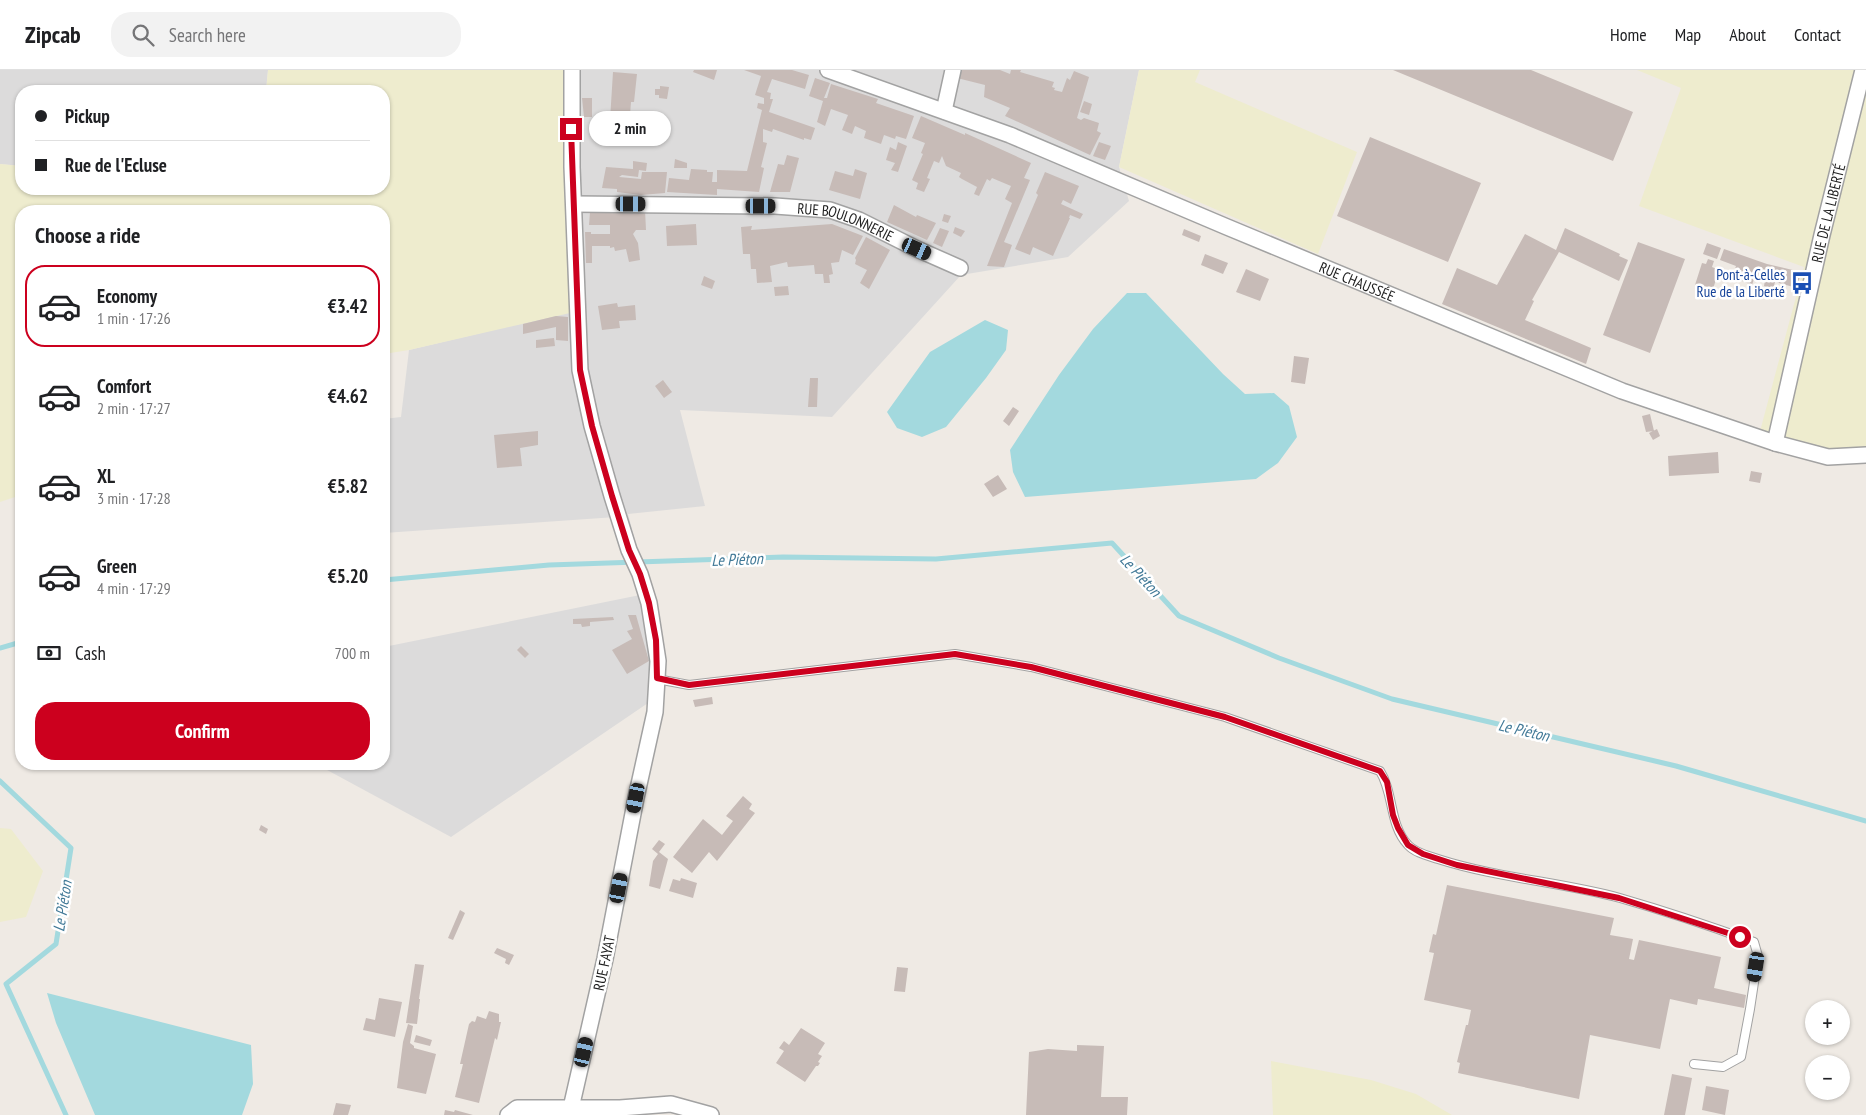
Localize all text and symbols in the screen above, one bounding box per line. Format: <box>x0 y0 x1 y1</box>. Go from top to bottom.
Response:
search box <box>111 12 461 57</box>
text: Zipcab <box>25 19 81 50</box>
icon: search <box>129 21 157 49</box>
text: Search here <box>169 23 246 47</box>
text: Home <box>1610 23 1647 46</box>
text: Map <box>1675 23 1701 46</box>
text: About <box>1729 23 1766 46</box>
text: Contact <box>1794 23 1841 46</box>
text: Pickup <box>65 104 110 128</box>
callout: 2 min <box>588 112 671 146</box>
route end <box>560 118 582 140</box>
text: 2 min <box>614 118 646 138</box>
text: Rue de l'Ecluse <box>65 153 167 177</box>
street label: RUE DE LA LIBERTÉ <box>1807 162 1849 264</box>
car <box>616 197 646 212</box>
street label: RUE BOULONNERIE <box>797 198 897 245</box>
car <box>746 199 776 214</box>
text: Choose a ride <box>35 221 140 249</box>
car <box>900 236 933 262</box>
street label: RUE CHAUSSÉE <box>1317 257 1398 305</box>
place label: Pont-à-Celles Rue de la Liberté <box>1697 265 1785 301</box>
bus stop icon: Pont-à-Celles Rue de la Liberté <box>1789 270 1815 296</box>
icon: car <box>37 284 82 329</box>
text: Economy <box>97 284 157 308</box>
text: €3.42 <box>328 294 368 318</box>
text: 1 min · 17:26 <box>97 308 171 328</box>
icon: car <box>37 374 82 419</box>
text: Comfort <box>97 374 151 398</box>
text: €4.62 <box>328 384 368 408</box>
text: 2 min · 17:27 <box>97 398 171 418</box>
icon: car <box>37 464 82 509</box>
text: XL <box>97 464 115 488</box>
text: €5.82 <box>328 474 368 498</box>
text: 3 min · 17:28 <box>97 488 171 508</box>
water label: Le Piéton <box>711 548 764 570</box>
water label: Le Piéton <box>1116 549 1167 601</box>
icon: car <box>37 554 82 599</box>
text: Green <box>97 554 137 578</box>
text: €5.20 <box>328 564 368 588</box>
text: 4 min · 17:29 <box>97 578 171 598</box>
icon: cash <box>35 639 63 667</box>
text: Cash <box>75 641 106 665</box>
text: 700 m <box>335 643 370 663</box>
button: Confirm <box>35 702 370 760</box>
water label: Le Piéton <box>1497 714 1552 746</box>
car <box>625 782 646 814</box>
car <box>608 872 629 904</box>
water label: Le Piéton <box>48 878 76 933</box>
route start <box>1729 926 1751 948</box>
street label: RUE FAYAT <box>589 933 619 992</box>
car <box>1746 951 1765 983</box>
map controls <box>1805 1000 1850 1100</box>
button: + <box>1805 1000 1850 1045</box>
car <box>573 1036 594 1068</box>
button: − <box>1805 1055 1850 1100</box>

